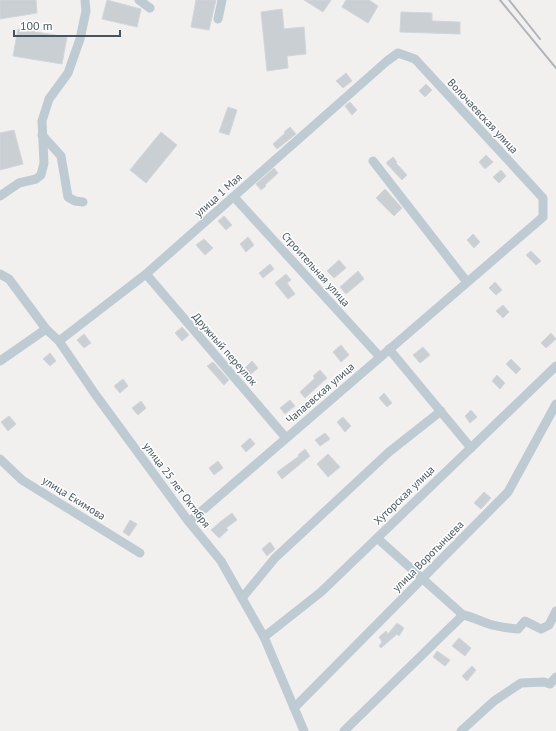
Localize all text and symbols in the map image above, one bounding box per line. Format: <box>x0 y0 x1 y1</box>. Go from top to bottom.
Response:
scale bar <box>14 12 120 38</box>
text: 100 m <box>20 18 53 33</box>
street label: Волочаевская улица <box>445 76 521 156</box>
street label: улица 1 Мая <box>191 170 245 220</box>
street label: Строительная улица <box>279 229 353 309</box>
street label: Дружный переулок <box>189 310 261 389</box>
street label: Чапаевская улица <box>283 359 357 427</box>
street label: улица 25 лет Октября <box>140 439 214 531</box>
street label: Хуторская улица <box>371 462 437 528</box>
street label: улица Екимова <box>40 473 108 523</box>
street label: улица Воротынцева <box>389 517 467 595</box>

